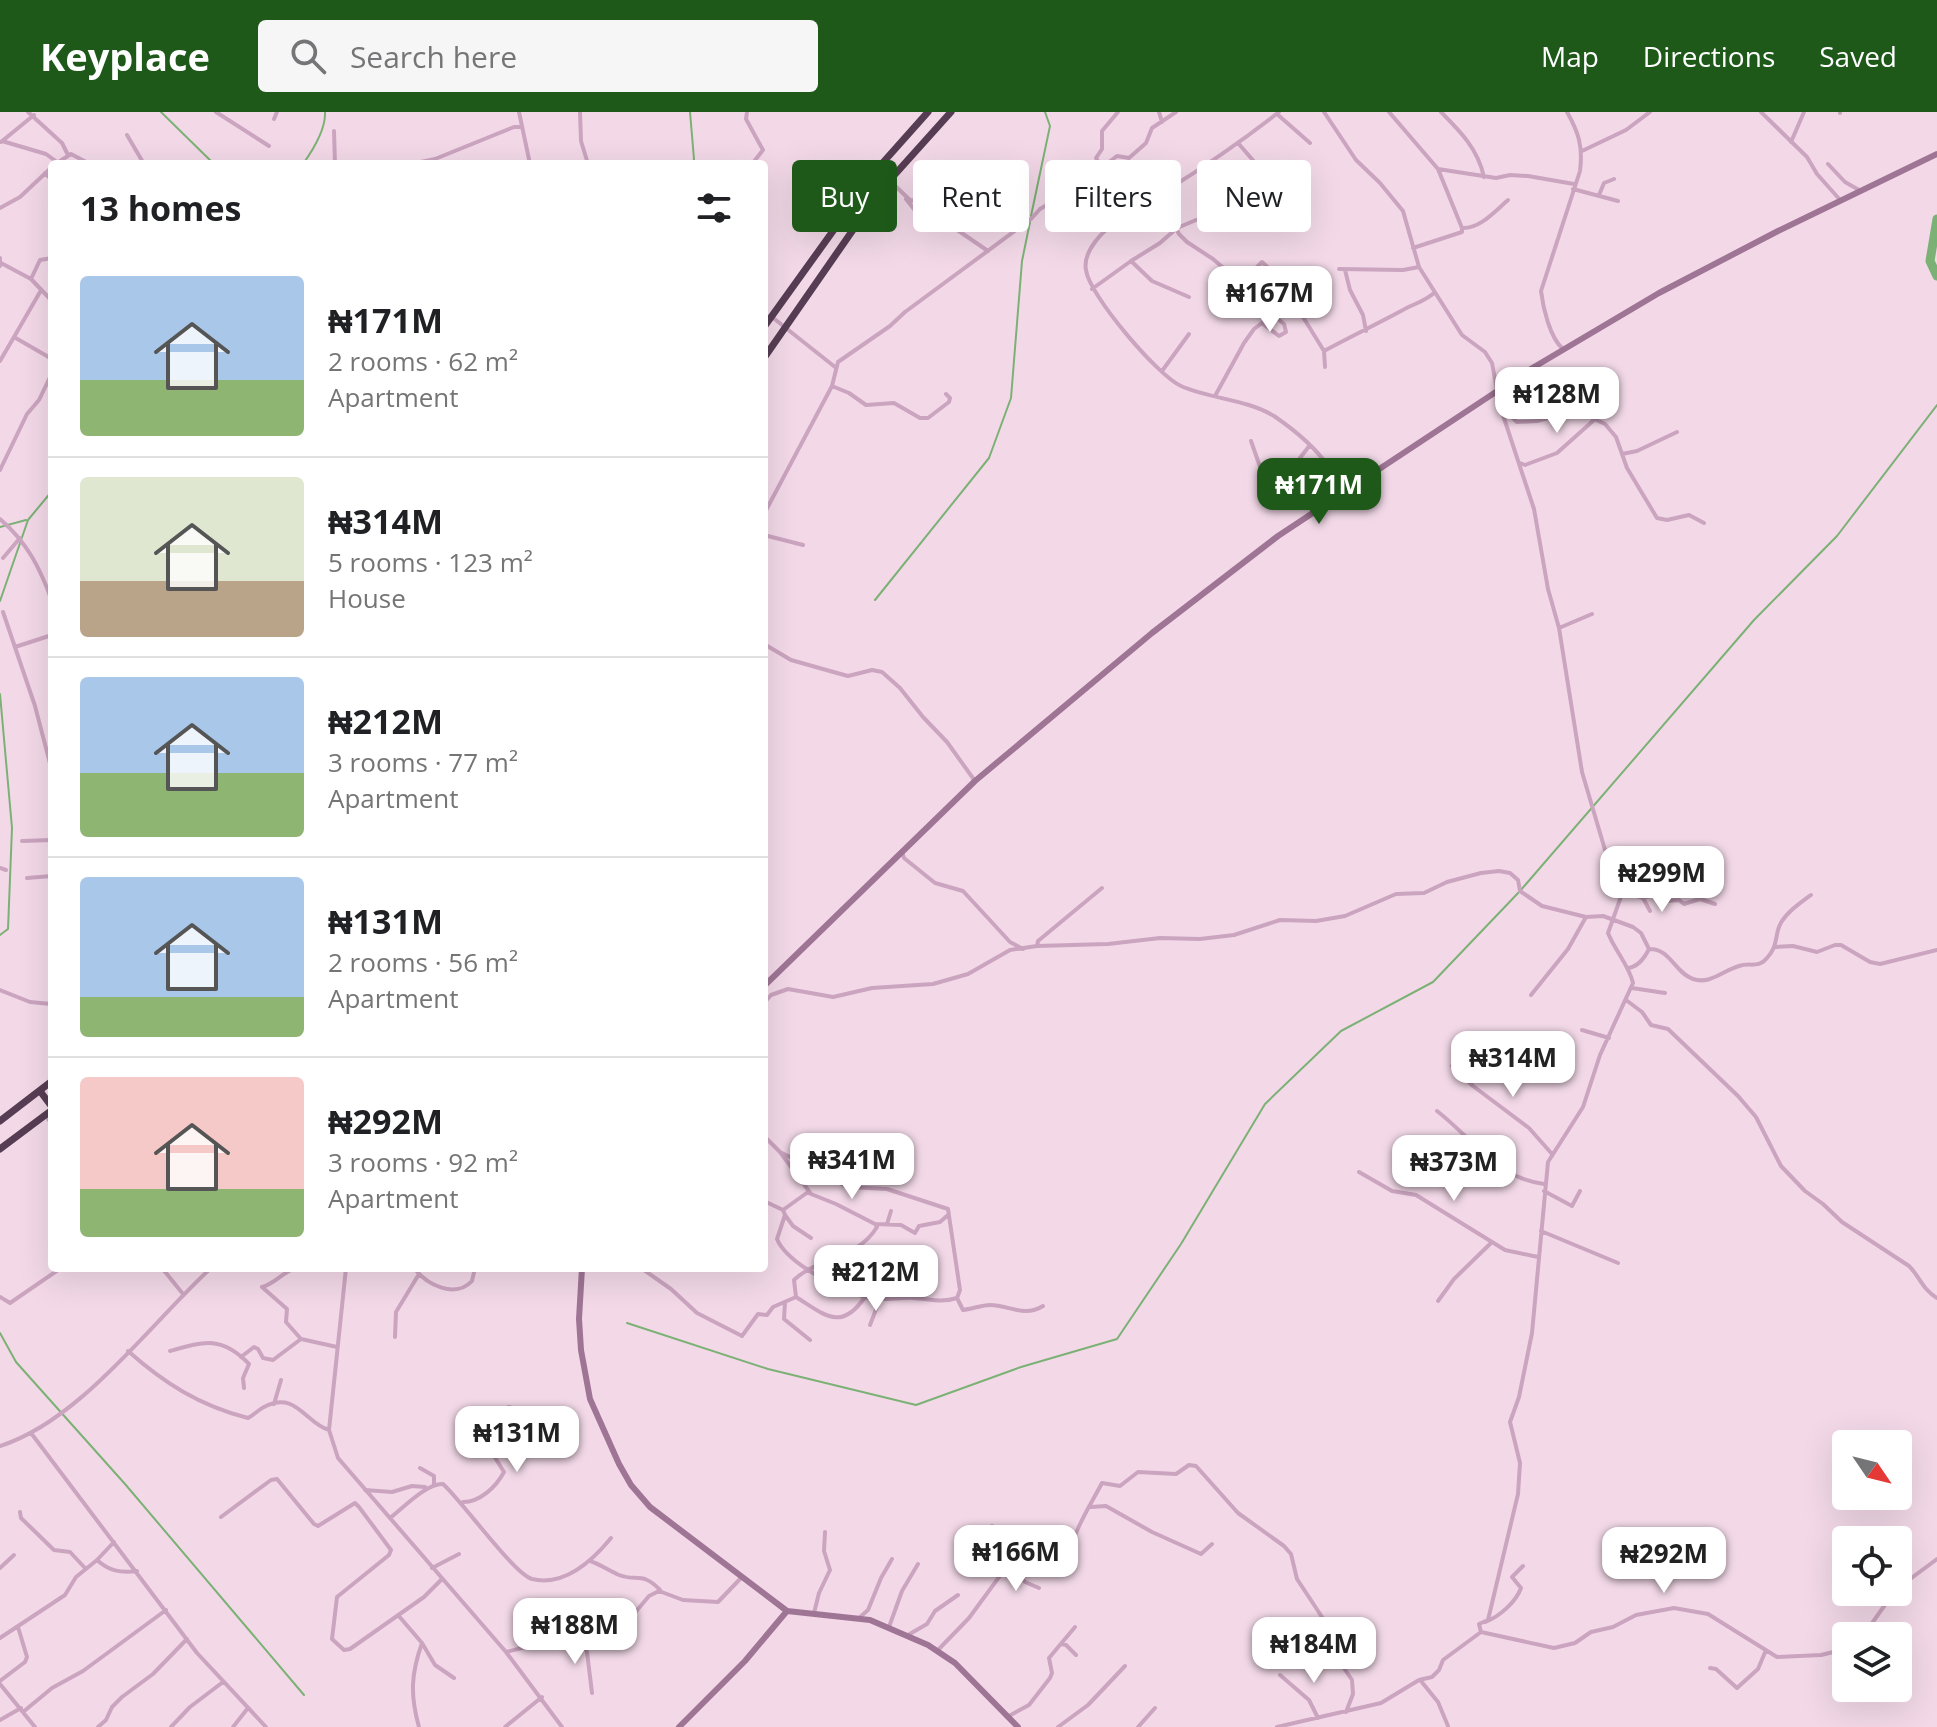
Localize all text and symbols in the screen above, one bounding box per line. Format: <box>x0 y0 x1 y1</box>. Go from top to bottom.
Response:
search box <box>258 20 818 92</box>
text: Keyplace <box>40 30 210 82</box>
icon: search <box>286 34 330 78</box>
text: Search here <box>350 36 517 77</box>
text: Map <box>1541 37 1599 75</box>
text: Directions <box>1643 37 1775 75</box>
text: Saved <box>1819 37 1897 75</box>
chip: Buy <box>792 160 897 232</box>
chip: Rent <box>913 160 1029 232</box>
chip: Filters <box>1045 160 1181 232</box>
chip: New <box>1197 160 1311 232</box>
text: 13 homes <box>80 185 241 231</box>
icon: filters <box>692 186 736 230</box>
pin: ₦167M <box>1214 266 1326 334</box>
text: ₦167M <box>1226 274 1314 310</box>
text: ₦171M <box>328 297 443 343</box>
icon: home <box>144 308 240 404</box>
text: 2 rooms · 62 m² <box>328 343 518 379</box>
pin: ₦128M <box>1501 367 1613 435</box>
text: ₦128M <box>1513 375 1601 411</box>
text: Apartment <box>328 379 459 415</box>
pin: ₦171M <box>1263 458 1375 526</box>
text: ₦171M <box>1275 466 1363 502</box>
text: ₦314M <box>328 498 443 544</box>
icon: home <box>144 509 240 605</box>
text: 5 rooms · 123 m² <box>328 544 533 580</box>
text: House <box>328 580 406 616</box>
text: ₦212M <box>328 698 443 744</box>
icon: home <box>144 709 240 805</box>
text: 3 rooms · 77 m² <box>328 744 518 780</box>
text: Apartment <box>328 780 459 816</box>
pin: ₦299M <box>1606 846 1718 914</box>
text: ₦299M <box>1618 854 1706 890</box>
text: ₦131M <box>328 898 443 944</box>
icon: home <box>144 909 240 1005</box>
text: 2 rooms · 56 m² <box>328 944 518 980</box>
text: Apartment <box>328 980 459 1016</box>
pin: ₦314M <box>1457 1031 1569 1099</box>
text: ₦314M <box>1469 1039 1557 1075</box>
text: ₦292M <box>328 1098 443 1144</box>
icon: home <box>144 1109 240 1205</box>
pin: ₦341M <box>796 1133 908 1201</box>
pin: ₦373M <box>1398 1135 1510 1203</box>
text: ₦341M <box>808 1141 896 1177</box>
text: ₦373M <box>1410 1143 1498 1179</box>
text: 3 rooms · 92 m² <box>328 1144 518 1180</box>
text: Apartment <box>328 1180 459 1216</box>
pin: ₦212M <box>820 1245 932 1313</box>
text: ₦212M <box>832 1253 920 1289</box>
pin: ₦131M <box>461 1406 573 1474</box>
text: ₦131M <box>473 1414 561 1450</box>
north arrow <box>1832 1430 1912 1510</box>
map controls <box>1832 1430 1912 1702</box>
pin: ₦166M <box>960 1525 1072 1593</box>
button: locate <box>1832 1526 1912 1606</box>
pin: ₦292M <box>1608 1527 1720 1595</box>
text: ₦166M <box>972 1533 1060 1569</box>
text: ₦292M <box>1620 1535 1708 1571</box>
pin: ₦188M <box>519 1598 631 1666</box>
text: ₦188M <box>531 1606 619 1642</box>
pin: ₦184M <box>1258 1617 1370 1685</box>
button: layers <box>1832 1622 1912 1702</box>
text: ₦184M <box>1270 1625 1358 1661</box>

